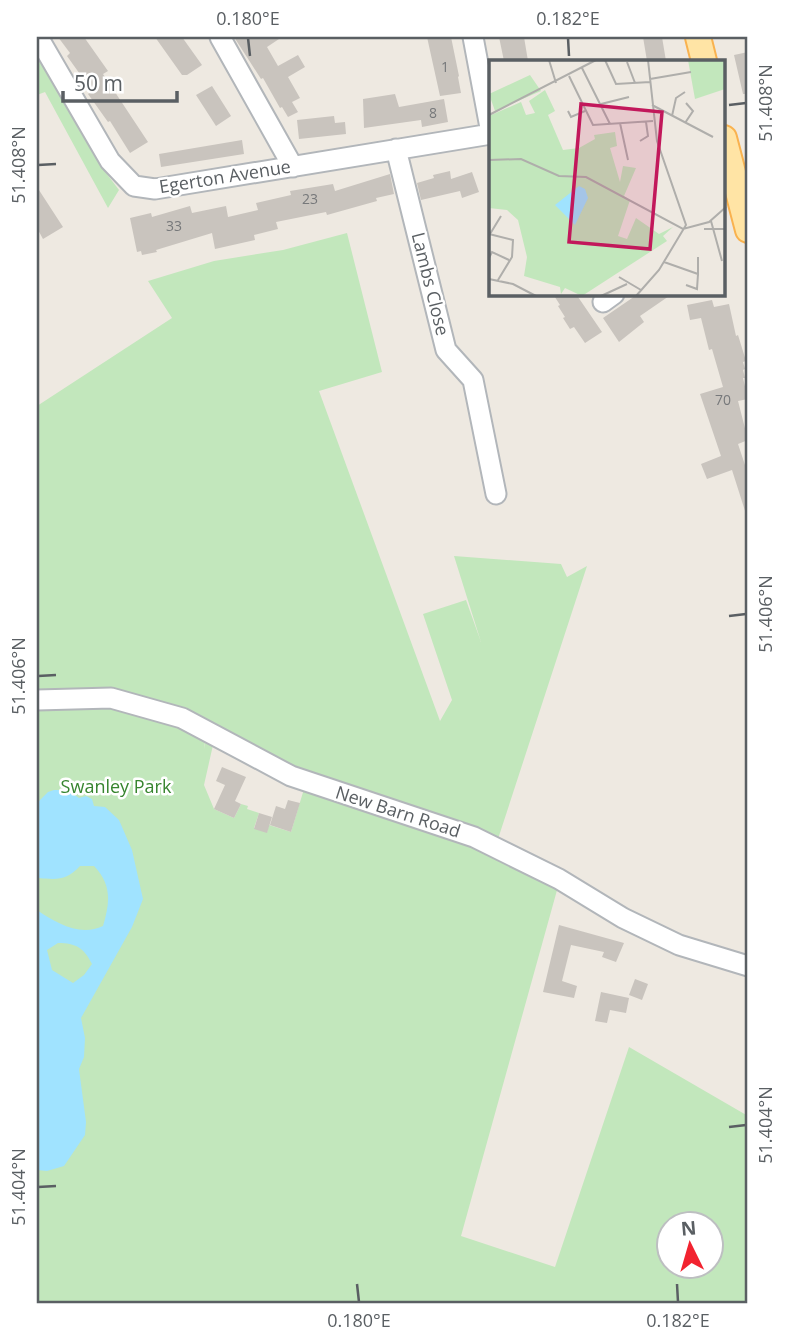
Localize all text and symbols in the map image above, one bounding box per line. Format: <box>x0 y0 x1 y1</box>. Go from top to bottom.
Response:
text: 0.180°E <box>216 6 280 30</box>
text: 0.182°E <box>536 6 600 30</box>
house number: 1 <box>441 57 449 76</box>
scale bar <box>63 60 177 104</box>
inset map <box>489 60 726 296</box>
text: 51.408°N <box>753 64 777 142</box>
text: 50 m <box>74 69 123 97</box>
house number: 8 <box>429 103 437 122</box>
text: 51.408°N <box>6 126 30 204</box>
street label: Egerton Avenue <box>157 154 292 198</box>
house number: 23 <box>302 189 318 208</box>
house number: 33 <box>166 216 182 235</box>
street label: Lambs Close <box>407 230 455 338</box>
house number: 70 <box>715 390 731 409</box>
text: 51.406°N <box>753 575 777 653</box>
text: 51.406°N <box>6 637 30 715</box>
park label: Swanley Park <box>61 774 172 798</box>
street label: New Barn Road <box>333 780 464 843</box>
text: 51.404°N <box>753 1086 777 1164</box>
text: 51.404°N <box>6 1148 30 1226</box>
north arrow <box>656 1210 726 1280</box>
text: N <box>680 1214 697 1242</box>
text: 0.180°E <box>327 1308 391 1332</box>
text: 0.182°E <box>646 1308 710 1332</box>

